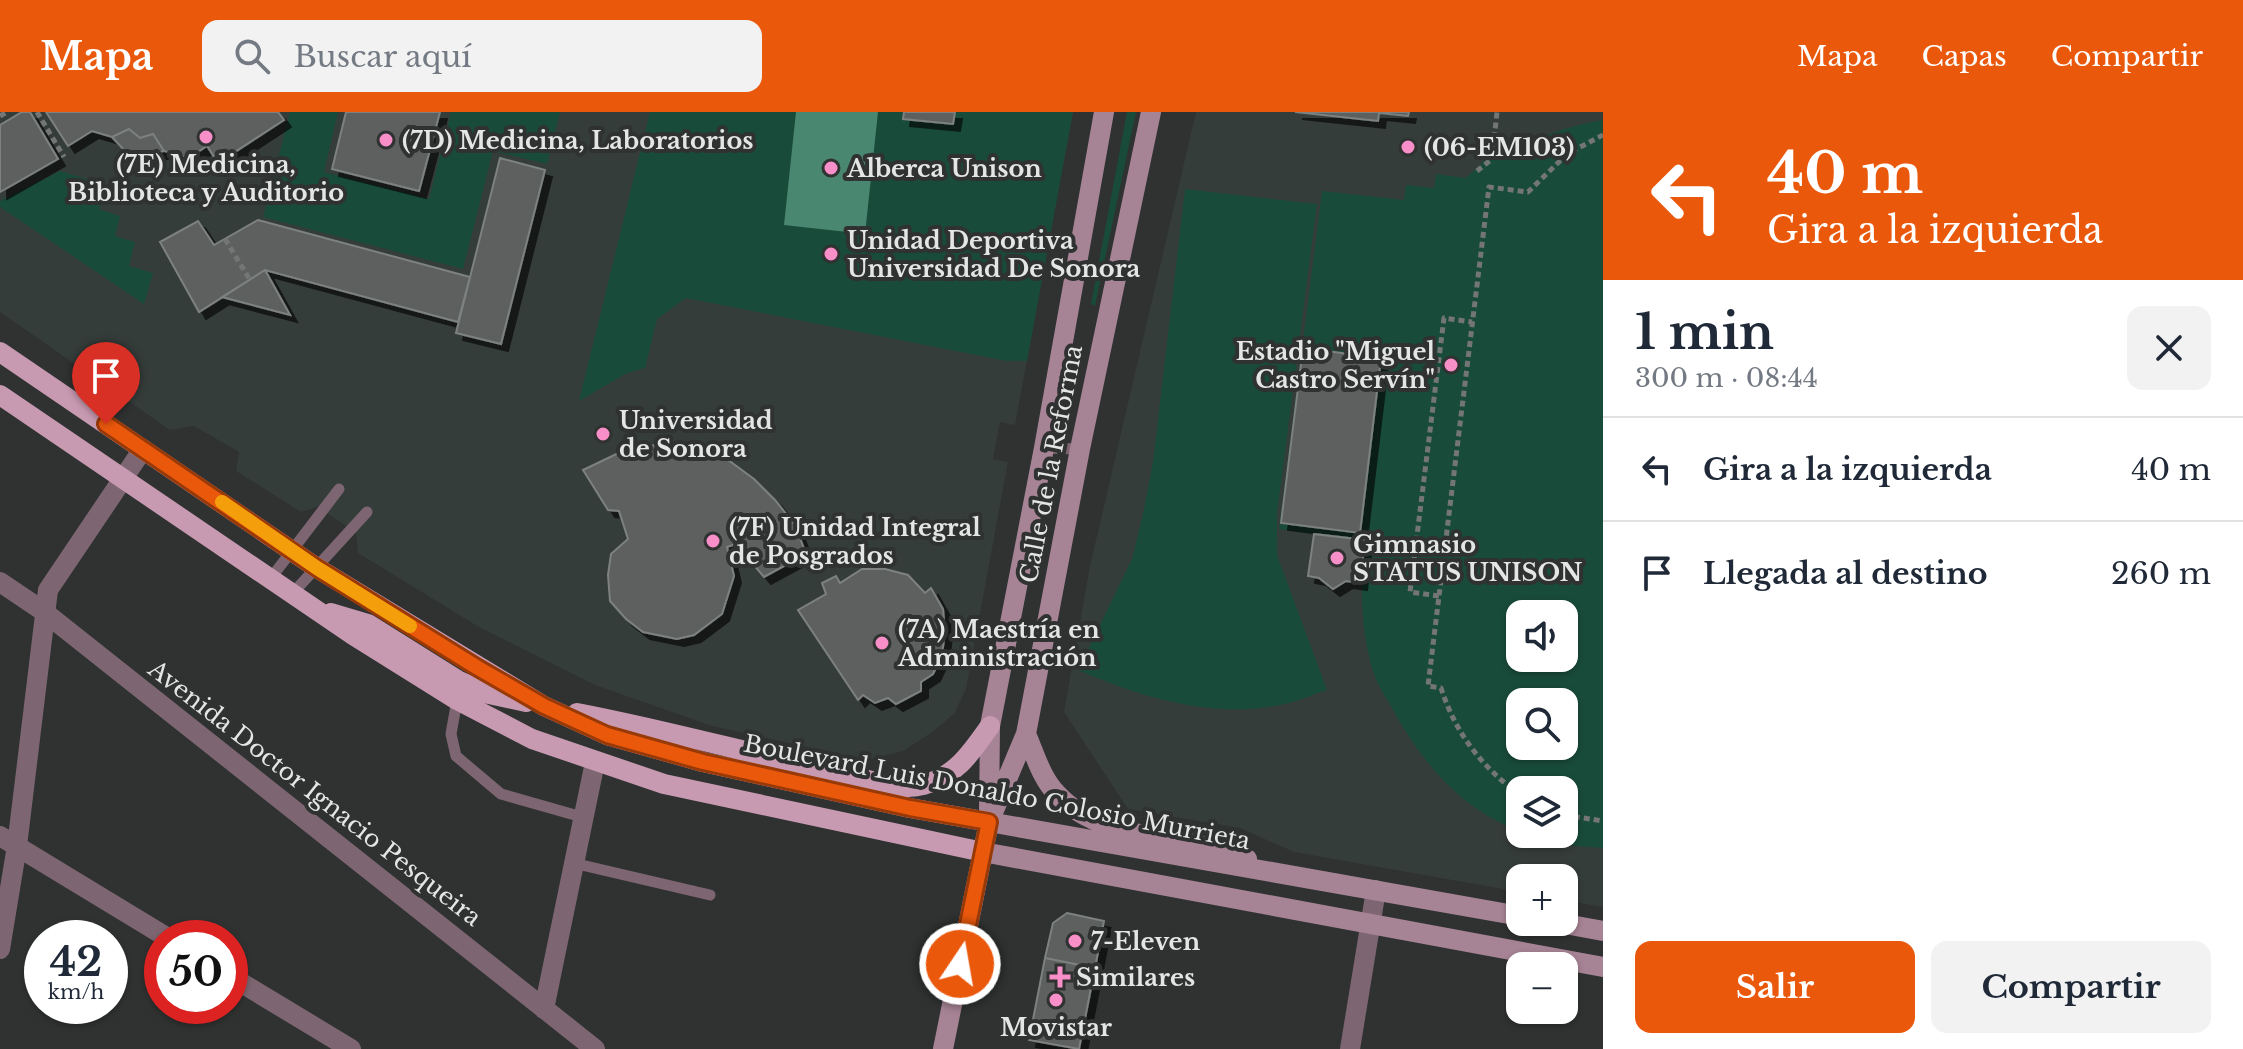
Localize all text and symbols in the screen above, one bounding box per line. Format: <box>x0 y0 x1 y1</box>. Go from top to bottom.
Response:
search box <box>202 20 762 92</box>
text: Mapa <box>40 33 154 80</box>
icon: search <box>230 34 274 78</box>
text: Buscar aquí <box>294 38 472 75</box>
text: Mapa <box>1797 39 1878 74</box>
text: Capas <box>1922 39 2007 74</box>
text: Compartir <box>2051 39 2203 74</box>
place label: (7D) Medicina, Laboratorios <box>402 126 754 155</box>
marker: (7E) Medicina, Biblioteca y Auditorio <box>197 128 215 146</box>
marker: (7D) Medicina, Laboratorios <box>377 131 395 149</box>
place label: (06-EM103) <box>1424 133 1574 162</box>
marker: (06-EM103) <box>1399 138 1417 156</box>
text: 40 m <box>1767 139 1923 208</box>
icon: left <box>1635 144 1739 248</box>
place label: (7E) Medicina, Biblioteca y Auditorio <box>68 150 344 207</box>
place label: Alberca Unison <box>846 154 1042 183</box>
marker: Alberca Unison <box>822 159 840 177</box>
text: Gira a la izquierda <box>1767 208 2103 253</box>
place label: Unidad Deportiva Universidad De Sonora <box>847 226 1141 283</box>
marker: Unidad Deportiva Universidad De Sonora <box>822 245 840 263</box>
text: 1 min <box>1635 302 1774 362</box>
button: close <box>2127 306 2211 390</box>
place label: Estadio "Miguel Castro Servín" <box>1236 337 1435 394</box>
pin <box>72 342 140 424</box>
street label: Calle de la Reforma <box>1014 342 1088 585</box>
icon: arrive <box>84 354 128 398</box>
marker: Estadio "Miguel Castro Servín" <box>1442 356 1460 374</box>
text: 300 m · 08:44 <box>1635 362 1818 394</box>
place label: Universidad de Sonora <box>619 406 773 463</box>
marker: Universidad de Sonora <box>594 425 612 443</box>
icon: left <box>1635 447 1679 491</box>
text: Gira a la izquierda <box>1703 451 1992 488</box>
text: 40 m <box>2131 451 2211 488</box>
place label: (7F) Unidad Integral de Posgrados <box>729 513 981 570</box>
place label: Gimnasio STATUS UNISON <box>1353 530 1583 587</box>
marker: (7F) Unidad Integral de Posgrados <box>704 532 722 550</box>
marker: Gimnasio STATUS UNISON <box>1328 549 1346 567</box>
icon: arrive <box>1635 551 1679 595</box>
text: Llegada al destino <box>1703 555 1988 592</box>
text: 260 m <box>2111 555 2211 592</box>
map controls <box>1506 600 1578 1024</box>
button: sound <box>1506 600 1578 672</box>
place label: (7A) Maestría en Administración <box>897 615 1100 672</box>
marker: (7A) Maestría en Administración <box>873 634 891 652</box>
street label: Avenida Doctor Ignacio Pesqueira <box>142 653 488 932</box>
button: search <box>1506 688 1578 760</box>
street label: Boulevard Luis Donaldo Colosio Murrieta <box>741 729 1253 856</box>
button: layers <box>1506 776 1578 848</box>
button: + <box>1506 864 1578 936</box>
speed limit sign: 50 <box>144 920 248 1024</box>
position arrow <box>918 922 1002 1006</box>
place label: 7-Eleven <box>1091 927 1201 956</box>
marker: 7-Eleven <box>1066 932 1084 950</box>
text: 42 <box>50 937 102 987</box>
button: Salir <box>1635 941 1915 1033</box>
button: Compartir <box>1931 941 2211 1033</box>
button: − <box>1506 952 1578 1024</box>
place label: Similares <box>1076 963 1195 992</box>
marker: Similares <box>1051 968 1069 986</box>
text: km/h <box>48 980 104 1004</box>
marker: Movistar <box>1047 991 1065 1009</box>
place label: Movistar <box>1000 1013 1112 1042</box>

